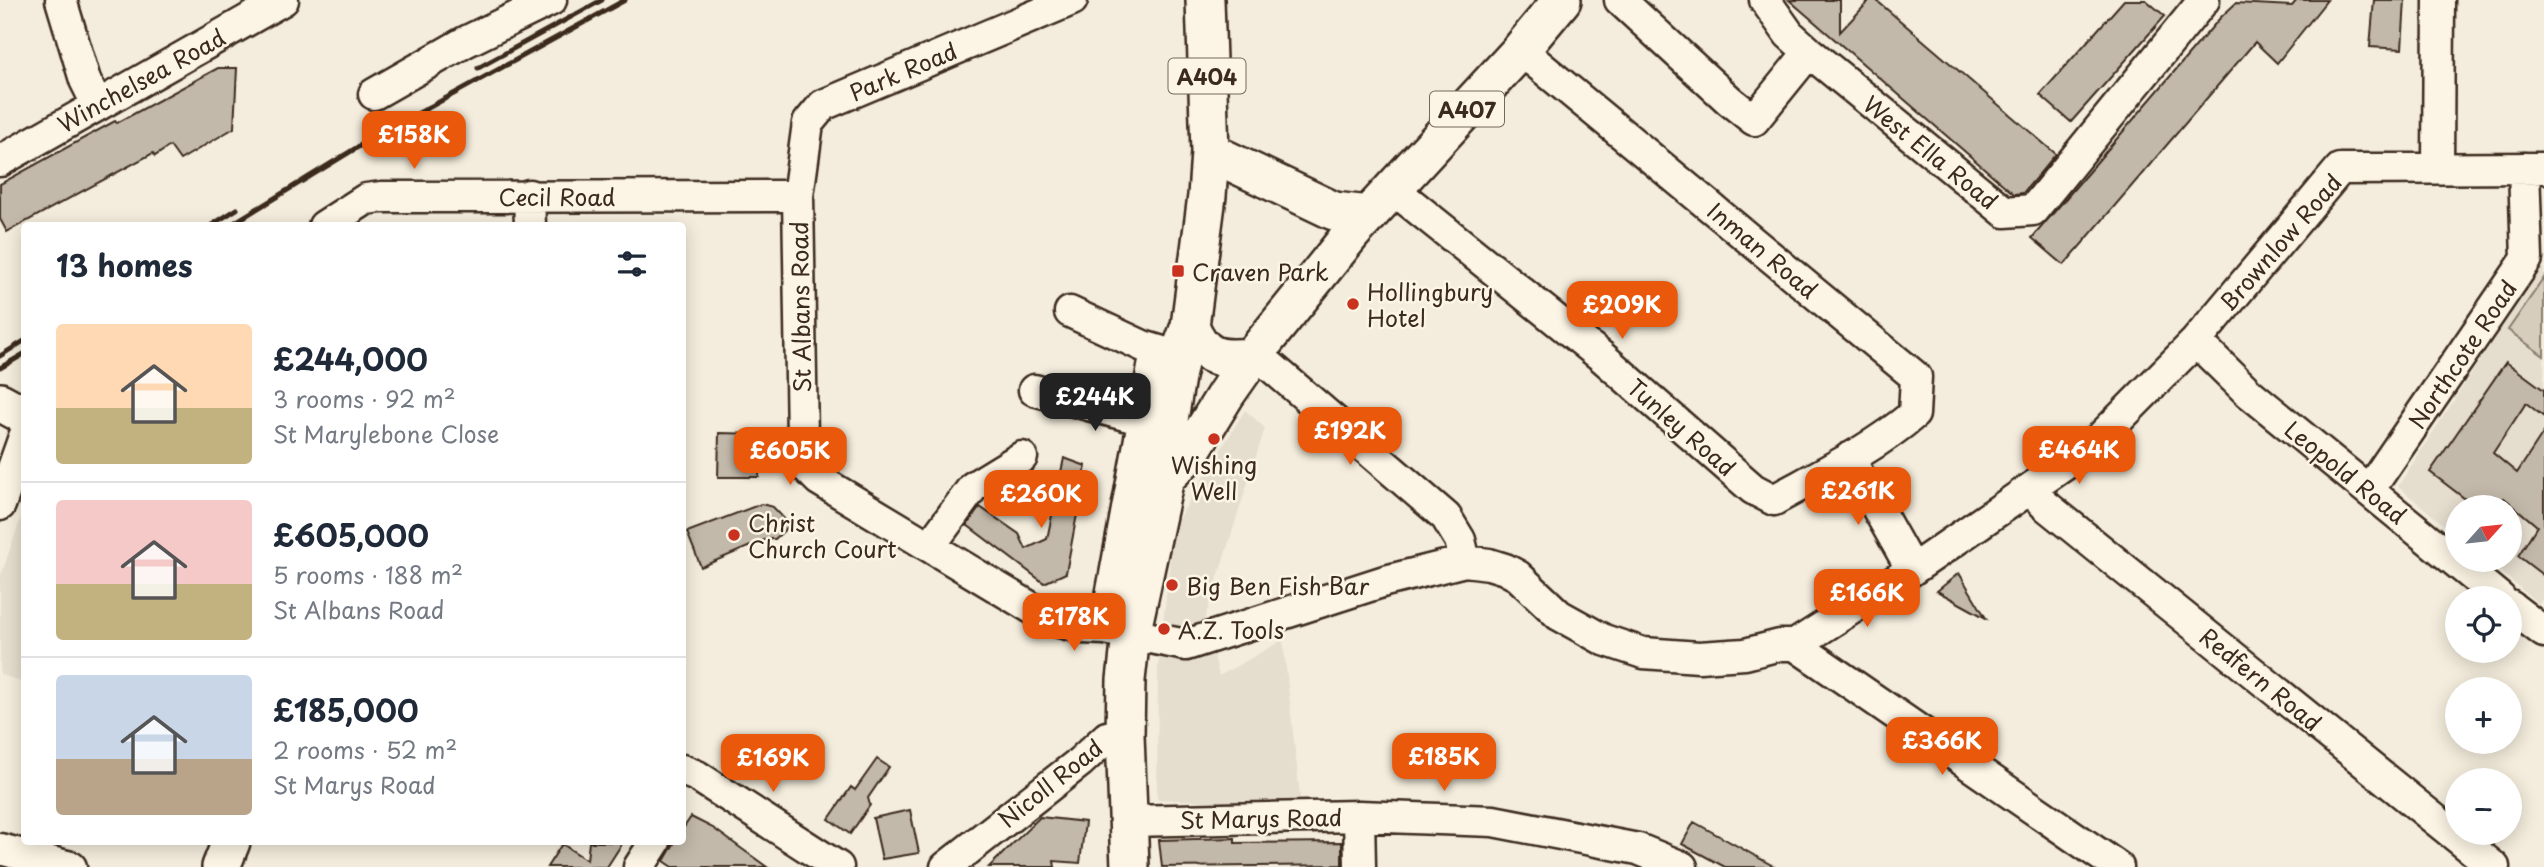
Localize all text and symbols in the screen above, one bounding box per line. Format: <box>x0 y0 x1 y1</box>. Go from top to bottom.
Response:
street label: Winchelsea Road <box>51 19 231 141</box>
street label: Park Road <box>844 33 962 109</box>
road number: A404 <box>1168 58 1246 94</box>
street label: West Ella Road <box>1856 87 2006 217</box>
road number: A407 <box>1430 92 1504 126</box>
pin: £158K <box>365 111 463 171</box>
text: £158K <box>378 116 450 151</box>
street label: Brownlow Road <box>2210 166 2350 318</box>
street label: Cecil Road <box>498 179 616 214</box>
street label: Inman Road <box>1700 193 1826 307</box>
street label: St Albans Road <box>781 221 819 393</box>
text: 13 homes <box>56 242 193 287</box>
icon: filters <box>613 245 651 283</box>
place label: Craven Park <box>1192 254 1329 289</box>
marker: Craven Park <box>1170 263 1186 279</box>
street label: Northcote Road <box>2399 272 2525 436</box>
place label: Hollingbury Hotel <box>1367 274 1494 335</box>
pin: £209K <box>1573 282 1671 341</box>
text: £209K <box>1583 286 1661 321</box>
marker: Hollingbury Hotel <box>1345 296 1361 312</box>
text: £244,000 <box>273 336 428 381</box>
icon: home <box>112 352 196 436</box>
street label: Tunley Road <box>1620 370 1744 484</box>
pin: £244K <box>1046 374 1144 433</box>
text: £244K <box>1056 378 1134 413</box>
text: 3 rooms · 92 m² <box>273 381 456 416</box>
pin: £192K <box>1301 407 1399 467</box>
text: £192K <box>1314 412 1386 447</box>
street label: Leopold Road <box>2278 412 2414 532</box>
text: St Marylebone Close <box>273 416 499 451</box>
pin: £464K <box>2030 426 2128 486</box>
pin: £605K <box>741 428 839 487</box>
marker: Wishing Well <box>1206 431 1222 447</box>
text: £464K <box>2038 431 2120 466</box>
text: £605K <box>750 432 830 467</box>
place label: Wishing Well <box>1171 447 1257 508</box>
pin: £261K <box>1809 468 1907 527</box>
pin: £260K <box>992 470 1090 530</box>
text: £261K <box>1821 472 1895 507</box>
text: £260K <box>1000 475 1082 510</box>
north arrow <box>2445 495 2522 572</box>
map controls <box>2445 495 2522 845</box>
place label: Christ Church Court <box>748 505 897 566</box>
text: £605,000 <box>273 512 429 557</box>
marker: Christ Church Court <box>726 527 742 543</box>
icon: home <box>112 528 196 612</box>
text: 5 rooms · 188 m² <box>273 557 463 592</box>
place label: Big Ben Fish Bar <box>1186 568 1370 603</box>
pin: £166K <box>1818 570 1916 629</box>
text: £166K <box>1830 574 1904 609</box>
marker: Big Ben Fish Bar <box>1164 577 1180 593</box>
button: locate <box>2445 586 2522 663</box>
text: St Albans Road <box>273 592 444 627</box>
pin: £178K <box>1025 594 1123 653</box>
text: £178K <box>1039 598 1109 633</box>
place label: A.Z. Tools <box>1178 612 1284 647</box>
street label: Redfern Road <box>2193 619 2329 739</box>
marker: A.Z. Tools <box>1156 621 1172 637</box>
button: + <box>2445 677 2522 754</box>
text: £185,000 <box>273 687 419 732</box>
icon: home <box>112 703 196 787</box>
pin: £366K <box>1893 718 1991 777</box>
text: £366K <box>1902 722 1982 757</box>
street label: Nicoll Road <box>990 730 1110 836</box>
text: 2 rooms · 52 m² <box>273 732 457 767</box>
pin: £169K <box>724 734 822 794</box>
pin: £185K <box>1395 734 1493 793</box>
text: £185K <box>1408 738 1480 773</box>
text: £169K <box>737 739 809 774</box>
text: St Marys Road <box>273 767 436 802</box>
button: − <box>2445 768 2522 845</box>
street label: St Marys Road <box>1179 799 1343 837</box>

